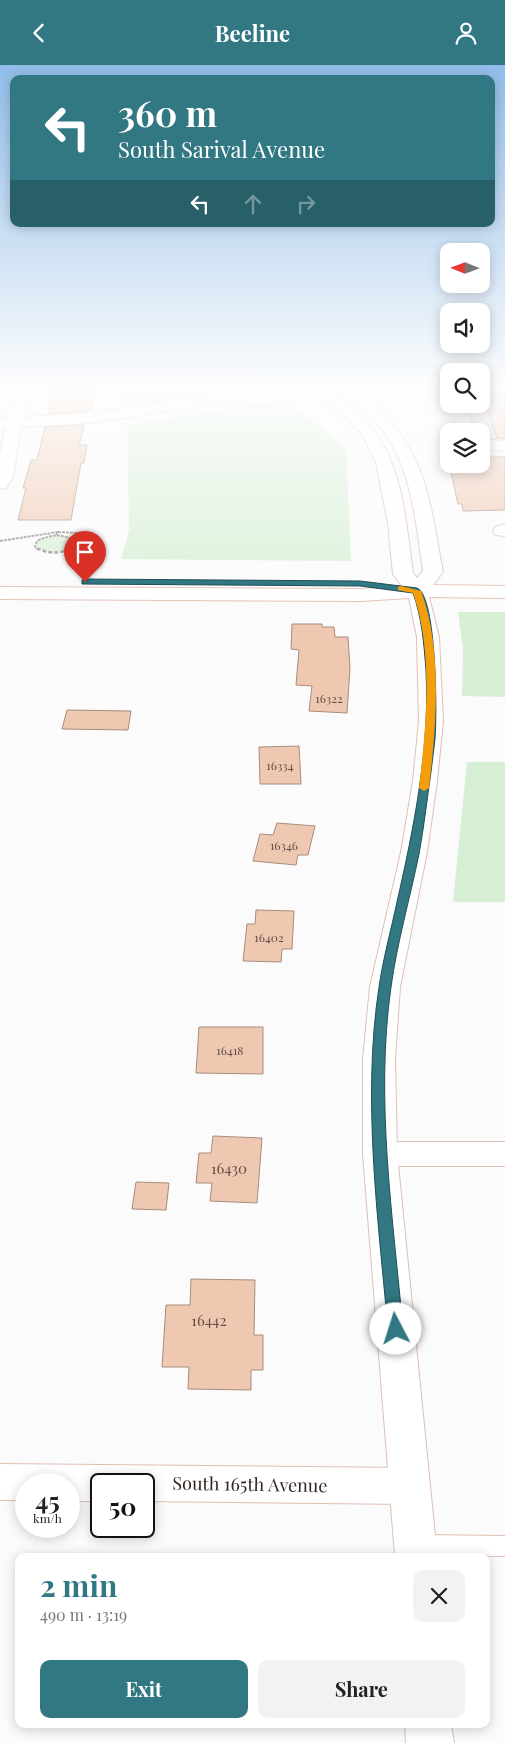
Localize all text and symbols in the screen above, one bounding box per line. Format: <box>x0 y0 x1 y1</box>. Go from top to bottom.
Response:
text: Beeline <box>215 18 290 48</box>
icon: back <box>25 19 53 47</box>
icon: person <box>452 19 480 47</box>
text: 360 m <box>118 89 217 136</box>
icon: left <box>35 95 100 160</box>
text: South Sarival Avenue <box>118 134 325 164</box>
icon: left <box>186 190 214 218</box>
icon: ahead <box>239 190 267 218</box>
icon: right <box>292 190 320 218</box>
north arrow <box>440 243 490 293</box>
map controls <box>440 243 490 473</box>
button: sound <box>440 303 490 353</box>
button: search <box>440 363 490 413</box>
button: layers <box>440 423 490 473</box>
pin <box>64 531 106 582</box>
icon: arrive <box>71 538 99 566</box>
house number: 16322 <box>315 690 343 706</box>
house number: 16334 <box>266 757 294 773</box>
house number: 16346 <box>270 837 298 853</box>
house number: 16402 <box>254 929 284 945</box>
house number: 16418 <box>216 1042 244 1058</box>
house number: 16430 <box>211 1158 247 1178</box>
position arrow <box>369 1302 421 1354</box>
house number: 16442 <box>191 1310 227 1330</box>
street label: South 165th Avenue <box>172 1471 328 1497</box>
speed limit sign: 50 <box>90 1473 155 1538</box>
text: 45 <box>35 1483 60 1516</box>
text: km/h <box>33 1510 62 1526</box>
text: 2 min <box>40 1565 117 1605</box>
button: close <box>413 1570 465 1622</box>
text: 490 m · 13:19 <box>40 1604 127 1625</box>
button: Exit <box>40 1660 248 1718</box>
button: Share <box>258 1660 465 1718</box>

